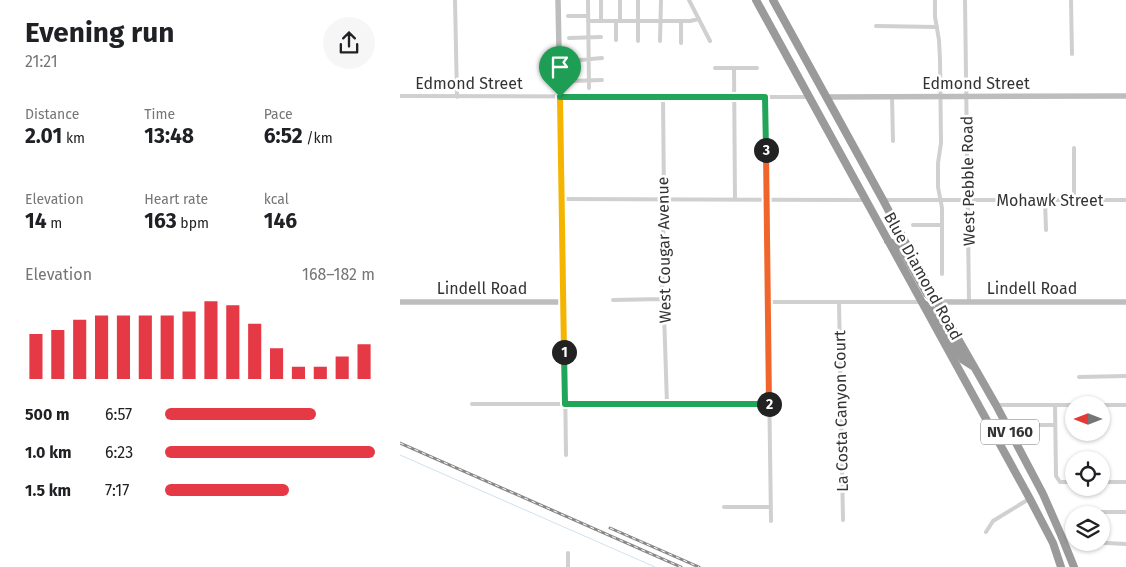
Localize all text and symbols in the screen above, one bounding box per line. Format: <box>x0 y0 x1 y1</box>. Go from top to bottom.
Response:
text: Evening run <box>25 16 174 49</box>
button: share <box>323 17 375 69</box>
pin <box>539 46 581 97</box>
text: 21:21 <box>25 52 58 71</box>
icon: arrive <box>546 53 574 81</box>
street label: Edmond Street <box>415 74 523 93</box>
street label: Edmond Street <box>922 74 1030 93</box>
text: Distance <box>25 106 79 123</box>
text: Time <box>144 106 175 123</box>
text: Pace <box>264 106 293 123</box>
street label: West Pebble Road <box>957 116 979 246</box>
text: 2.01 <box>25 123 62 149</box>
text: 13:48 <box>144 123 194 149</box>
text: 6:52 <box>264 123 303 149</box>
text: km <box>62 130 85 147</box>
text: /km <box>303 130 333 147</box>
pin: 3 <box>754 138 778 162</box>
text: 3 <box>763 142 770 159</box>
street label: West Cougar Avenue <box>653 176 675 324</box>
text: Elevation <box>25 191 84 208</box>
text: Heart rate <box>144 191 208 208</box>
text: kcal <box>264 191 289 208</box>
street label: Mohawk Street <box>996 191 1104 210</box>
text: 14 <box>25 208 47 234</box>
text: 163 <box>144 208 177 234</box>
text: 146 <box>264 208 297 234</box>
street label: Blue Diamond Road <box>880 209 966 343</box>
text: m <box>47 215 62 232</box>
text: bpm <box>177 215 209 232</box>
text: Elevation <box>25 265 92 284</box>
text: 168–182 m <box>302 265 375 284</box>
street label: Lindell Road <box>437 279 527 298</box>
street label: Lindell Road <box>987 279 1077 298</box>
street label: La Costa Canyon Court <box>830 330 852 492</box>
pin: 1 <box>552 340 576 364</box>
text: 1 <box>561 344 568 361</box>
pin: 2 <box>756 392 782 416</box>
text: 2 <box>766 396 773 413</box>
north arrow <box>1065 396 1110 441</box>
map controls <box>1065 396 1110 551</box>
text: 500 m <box>25 405 70 424</box>
text: 6:57 <box>105 405 132 424</box>
road number: NV 160 <box>981 420 1039 444</box>
text: 1.0 km <box>25 443 72 462</box>
text: 6:23 <box>105 443 133 462</box>
button: locate <box>1065 451 1110 496</box>
text: 1.5 km <box>25 481 71 500</box>
text: 7:17 <box>105 481 129 500</box>
button: layers <box>1065 506 1110 551</box>

